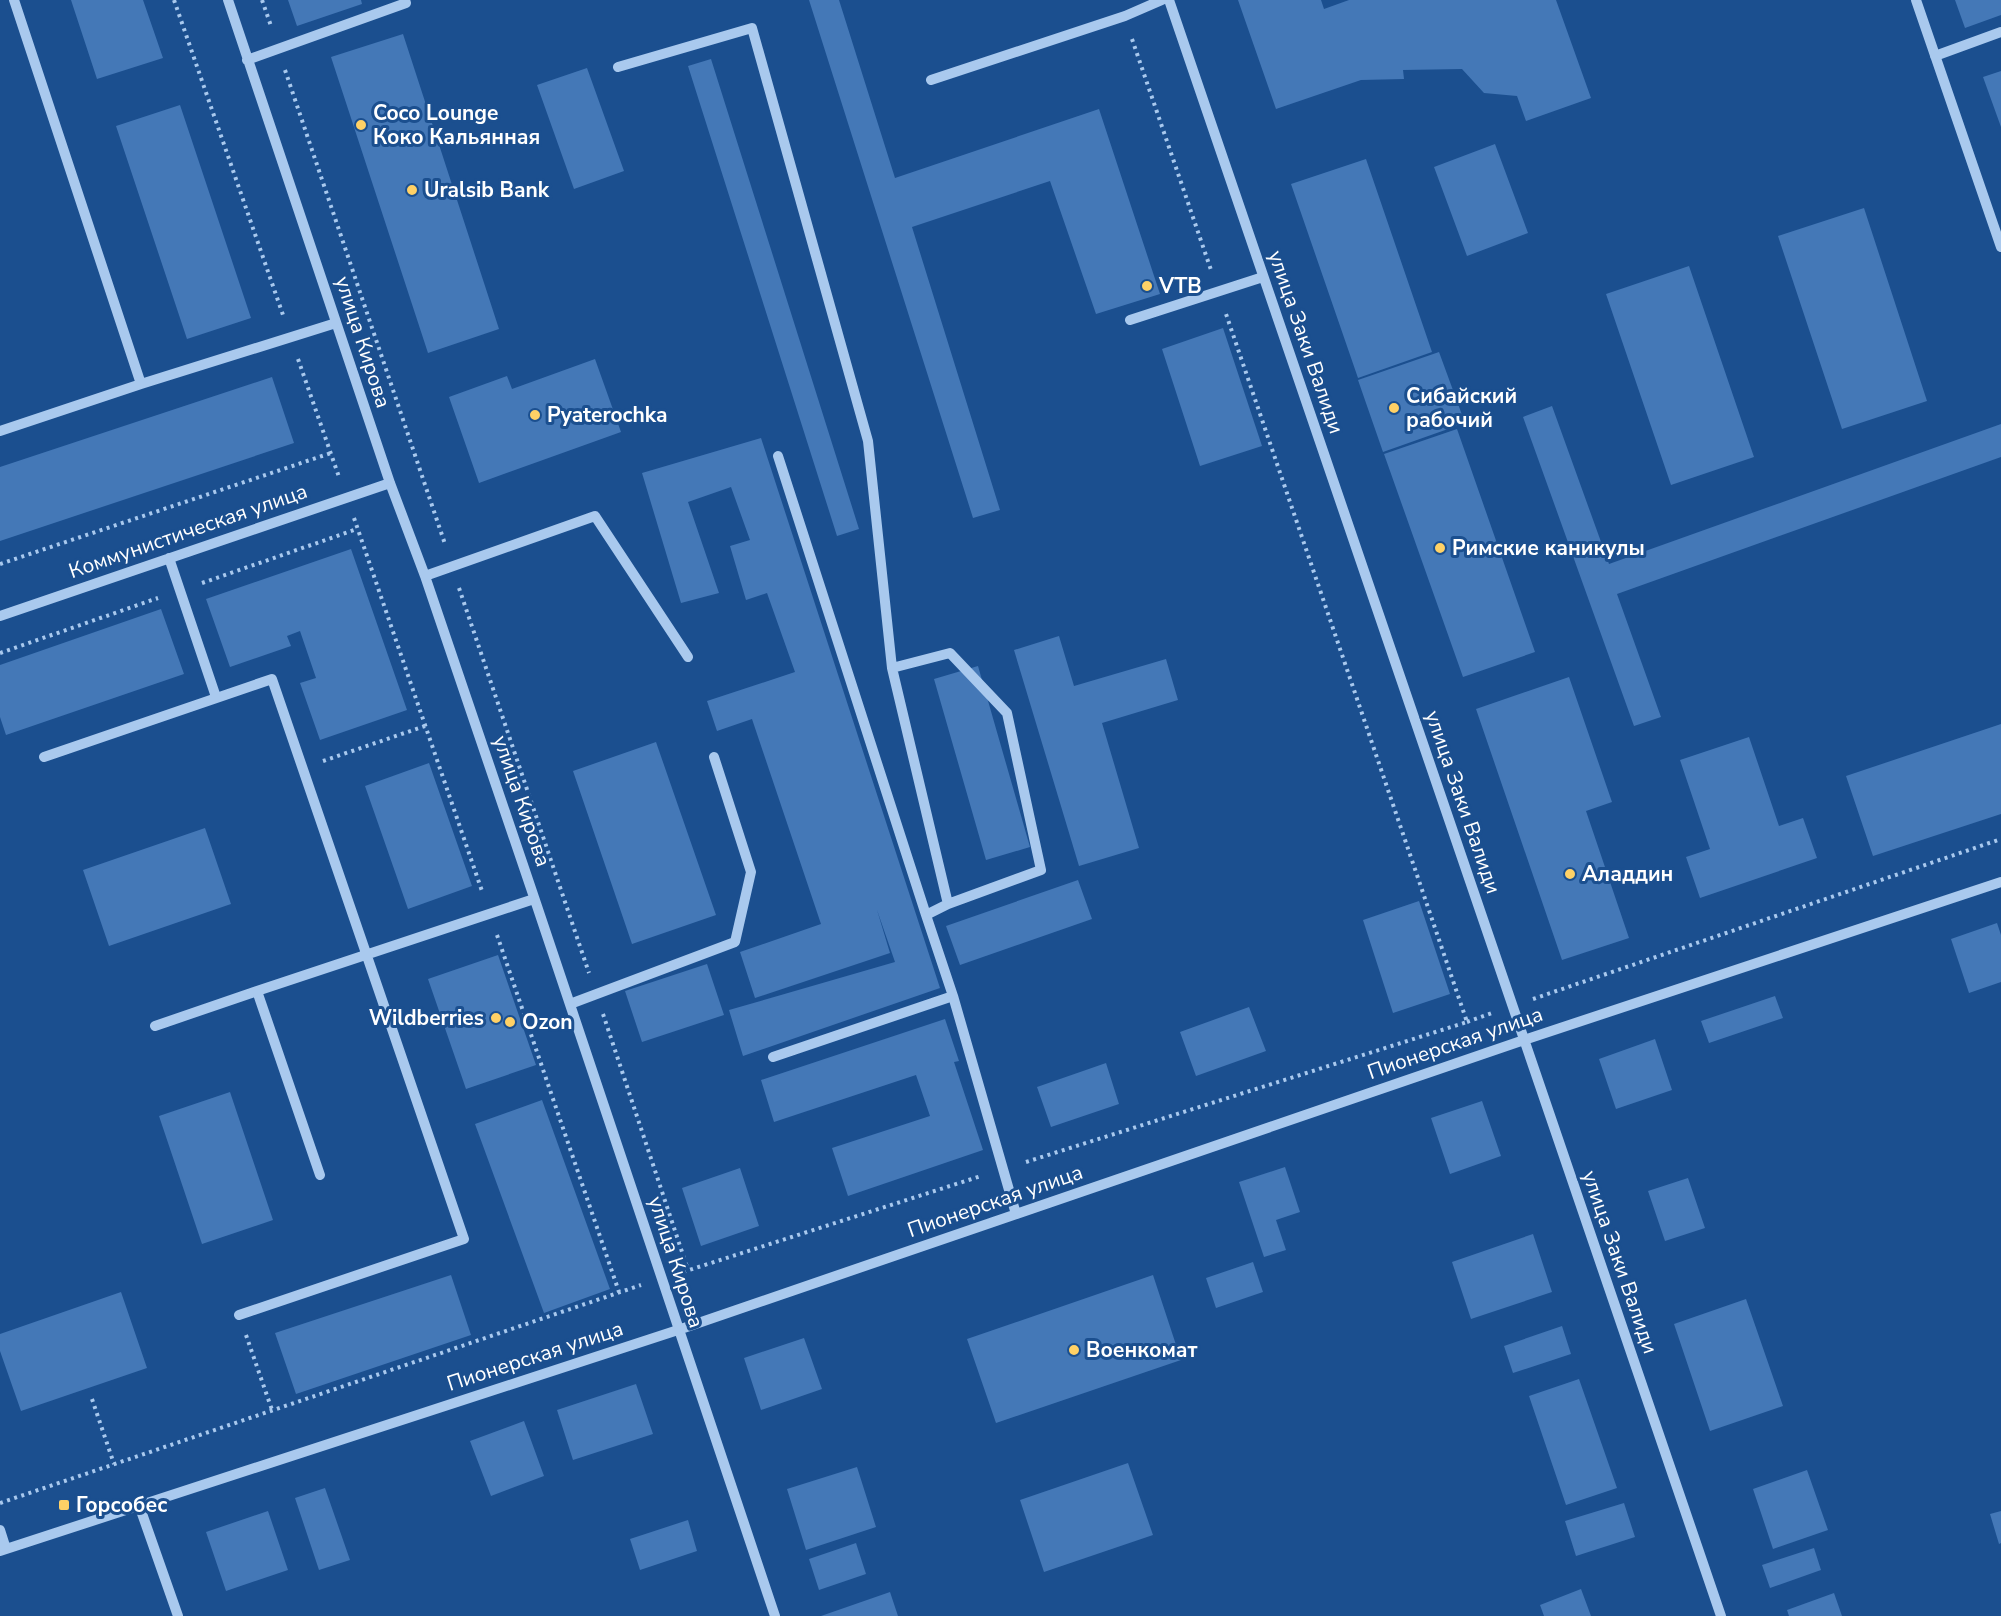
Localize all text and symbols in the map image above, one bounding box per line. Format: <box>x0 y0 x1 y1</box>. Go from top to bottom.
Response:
place label: Coco Lounge Коко Кальянная <box>373 99 540 151</box>
marker: Coco Lounge Коко Кальянная <box>354 118 368 132</box>
place label: Uralsib Bank <box>424 176 550 204</box>
marker: Uralsib Bank <box>405 183 419 197</box>
street label: улица Заки Валиди <box>1262 247 1350 437</box>
place label: VTB <box>1158 272 1202 300</box>
street label: улица Кирова <box>329 273 397 411</box>
marker: VTB <box>1140 279 1154 293</box>
place label: Сибайский рабочий <box>1406 382 1517 434</box>
place label: Pyaterochka <box>547 401 667 429</box>
marker: Сибайский рабочий <box>1387 401 1401 415</box>
marker: Pyaterochka <box>528 408 542 422</box>
street label: Коммунистическая улица <box>65 477 311 585</box>
place label: Римские каникулы <box>1452 534 1645 562</box>
marker: Римские каникулы <box>1433 541 1447 555</box>
street label: улица Заки Валиди <box>1419 707 1507 897</box>
street label: улица Кирова <box>486 732 558 870</box>
place label: Аладдин <box>1582 860 1673 888</box>
marker: Аладдин <box>1563 867 1577 881</box>
street label: Пионерская улица <box>1364 1000 1546 1086</box>
place label: Wildberries <box>369 1004 484 1032</box>
place label: Ozon <box>522 1008 573 1036</box>
marker: Wildberries <box>489 1011 503 1025</box>
marker: Ozon <box>503 1015 517 1029</box>
street label: Пионерская улица <box>904 1158 1086 1244</box>
street label: улица Заки Валиди <box>1576 1167 1664 1357</box>
street label: улица Кирова <box>642 1193 710 1331</box>
street label: Пионерская улица <box>443 1314 627 1398</box>
place label: Военкомат <box>1086 1336 1198 1364</box>
marker: Военкомат <box>1067 1343 1081 1357</box>
place label: Горсобес <box>76 1491 167 1519</box>
marker: Горсобес <box>57 1498 71 1512</box>

